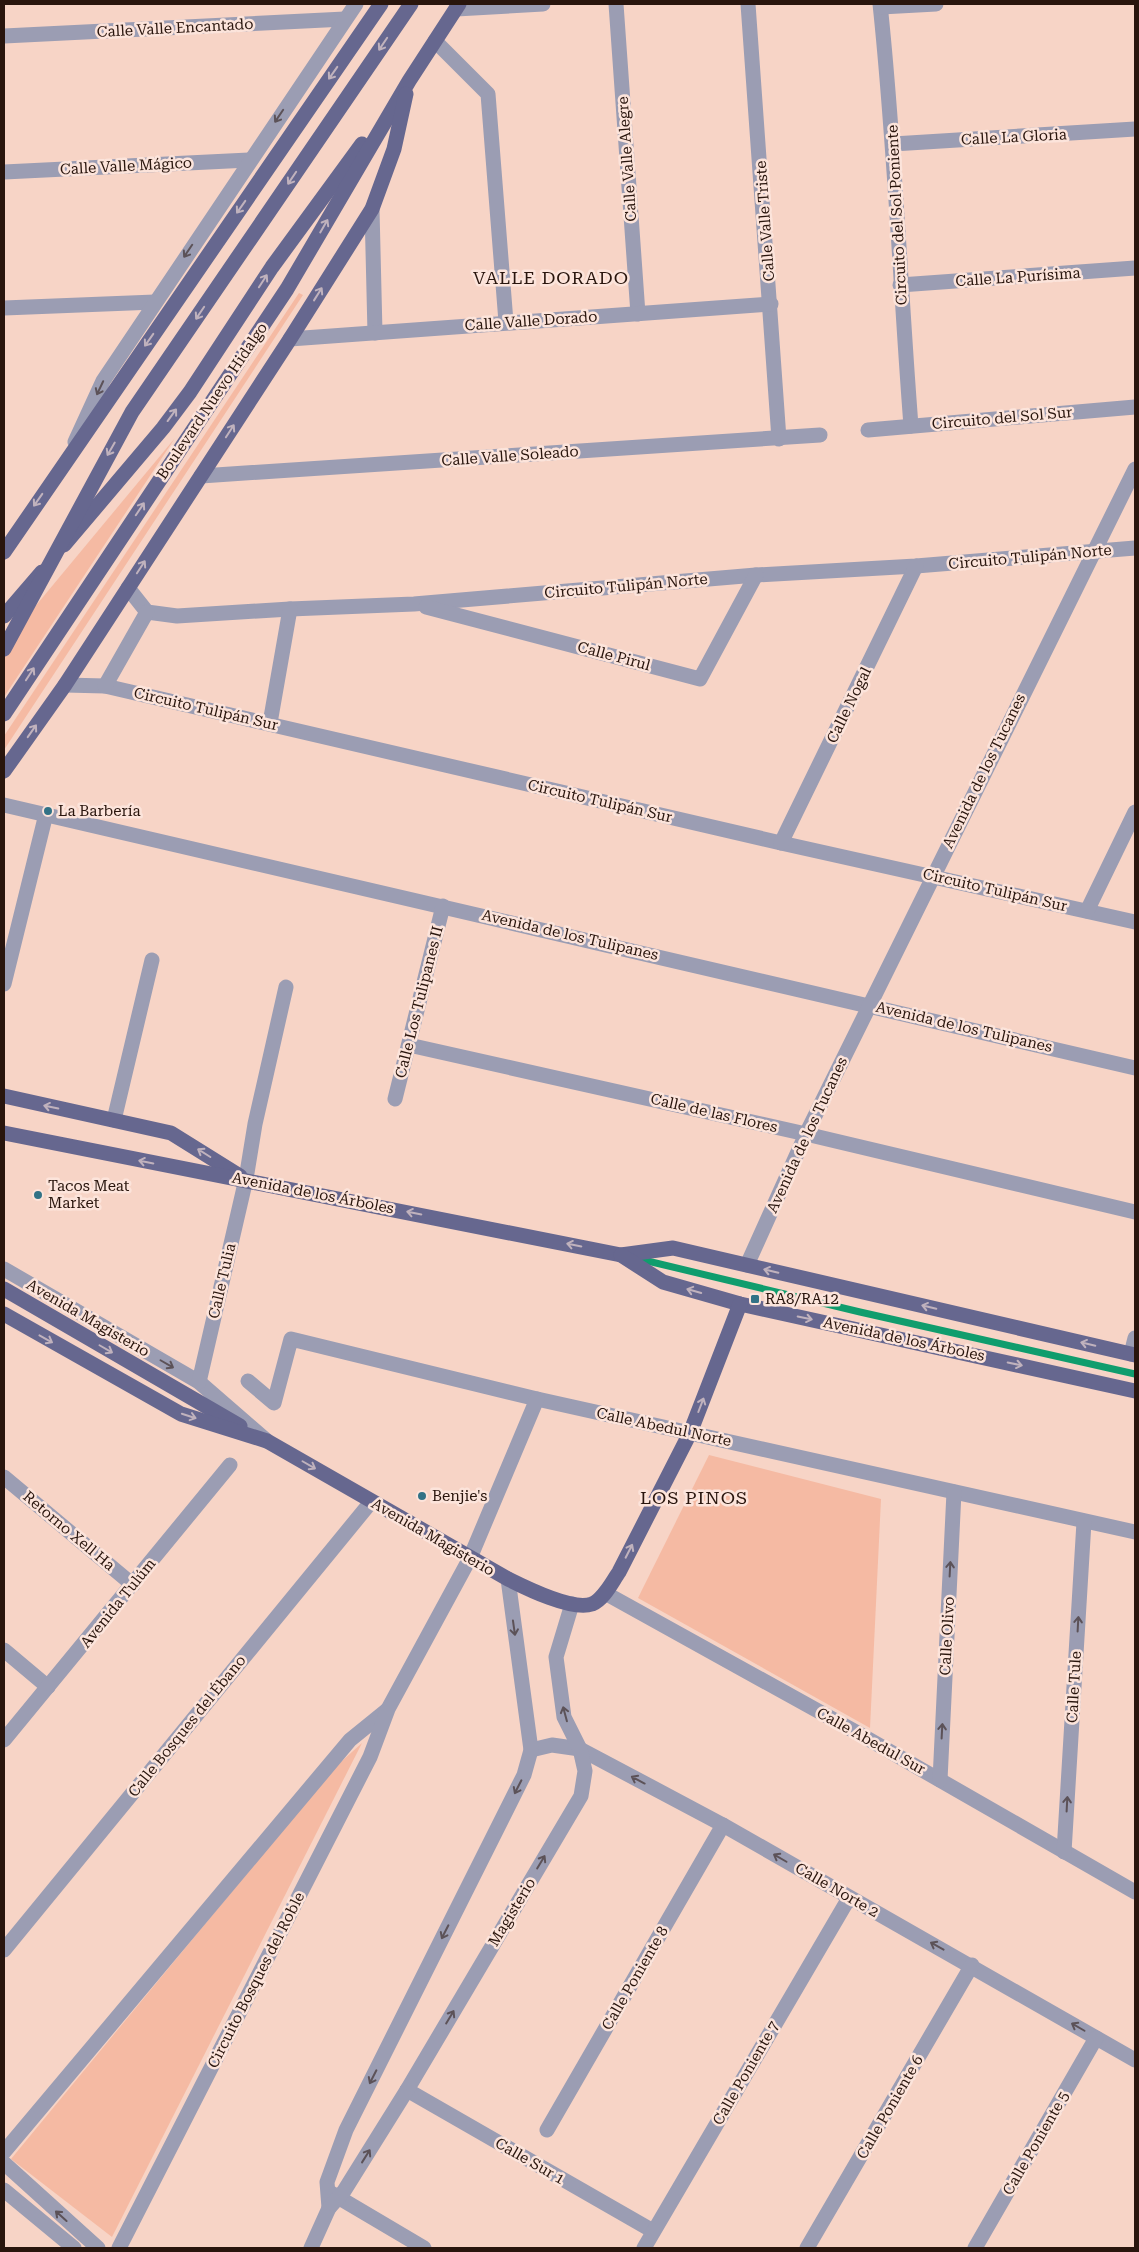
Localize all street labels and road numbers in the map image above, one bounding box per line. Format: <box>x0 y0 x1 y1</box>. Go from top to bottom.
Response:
street label: Calle Valle Encantado <box>96 15 254 41</box>
street label: Calle Valle Alegre <box>614 96 640 222</box>
street label: Circuito del Sol Poniente <box>883 124 911 306</box>
street label: Calle La Gloria <box>961 125 1067 149</box>
street label: Calle Valle Mágico <box>59 154 193 178</box>
street label: Calle Valle Triste <box>752 160 778 282</box>
street label: Calle La Purísima <box>955 264 1081 290</box>
street label: Calle Valle Dorado <box>464 307 598 335</box>
street label: Boulevard Nuevo Hidalgo <box>153 319 271 483</box>
street label: Circuito del Sol Sur <box>931 403 1073 433</box>
street label: Calle Valle Soleado <box>441 442 579 470</box>
street label: Circuito Tulipán Norte <box>948 541 1112 573</box>
street label: Circuito Tulipán Norte <box>544 570 708 602</box>
street label: Calle Pirul <box>576 638 653 674</box>
street label: Calle Nogal <box>823 664 875 746</box>
street label: Circuito Tulipán Sur <box>132 684 280 734</box>
street label: Avenida de los Tucanes <box>939 691 1029 851</box>
street label: Circuito Tulipán Sur <box>526 776 674 826</box>
street label: Circuito Tulipán Sur <box>921 865 1069 915</box>
street label: Avenida de los Tulipanes <box>480 906 660 964</box>
street label: Calle Los Tulipanes II <box>391 924 447 1080</box>
street label: Avenida de los Tulipanes <box>874 998 1054 1056</box>
street label: Avenida de los Tucanes <box>763 1054 851 1216</box>
street label: Calle de las Flores <box>649 1090 779 1136</box>
street label: Avenida de los Árboles <box>230 1168 396 1218</box>
street label: Calle Tulia <box>205 1241 239 1321</box>
street label: Avenida Magisterio <box>23 1275 153 1361</box>
street label: Avenida de los Árboles <box>822 1313 986 1365</box>
street label: Calle Abedul Norte <box>595 1404 733 1450</box>
street label: Retorno Xell Ha <box>19 1487 119 1575</box>
street label: Avenida Magisterio <box>368 1494 498 1580</box>
street label: Avenida Tulúm <box>77 1555 160 1651</box>
street label: Calle Olivo <box>936 1596 958 1676</box>
street label: Calle Tule <box>1063 1650 1085 1724</box>
street label: Calle Bosques del Ébano <box>124 1652 250 1800</box>
street label: Calle Abedul Sur <box>814 1704 928 1778</box>
street label: Calle Norte 2 <box>792 1859 882 1921</box>
street label: Magisterio <box>485 1875 539 1949</box>
street label: Circuito Bosques del Roble <box>204 1889 308 2071</box>
street label: Calle Poniente 8 <box>598 1923 672 2033</box>
street label: Calle Poniente 7 <box>709 2018 783 2128</box>
street label: Calle Poniente 6 <box>853 2052 927 2162</box>
street label: Calle Poniente 5 <box>999 2088 1073 2198</box>
street label: Calle Sur 1 <box>492 2134 568 2188</box>

